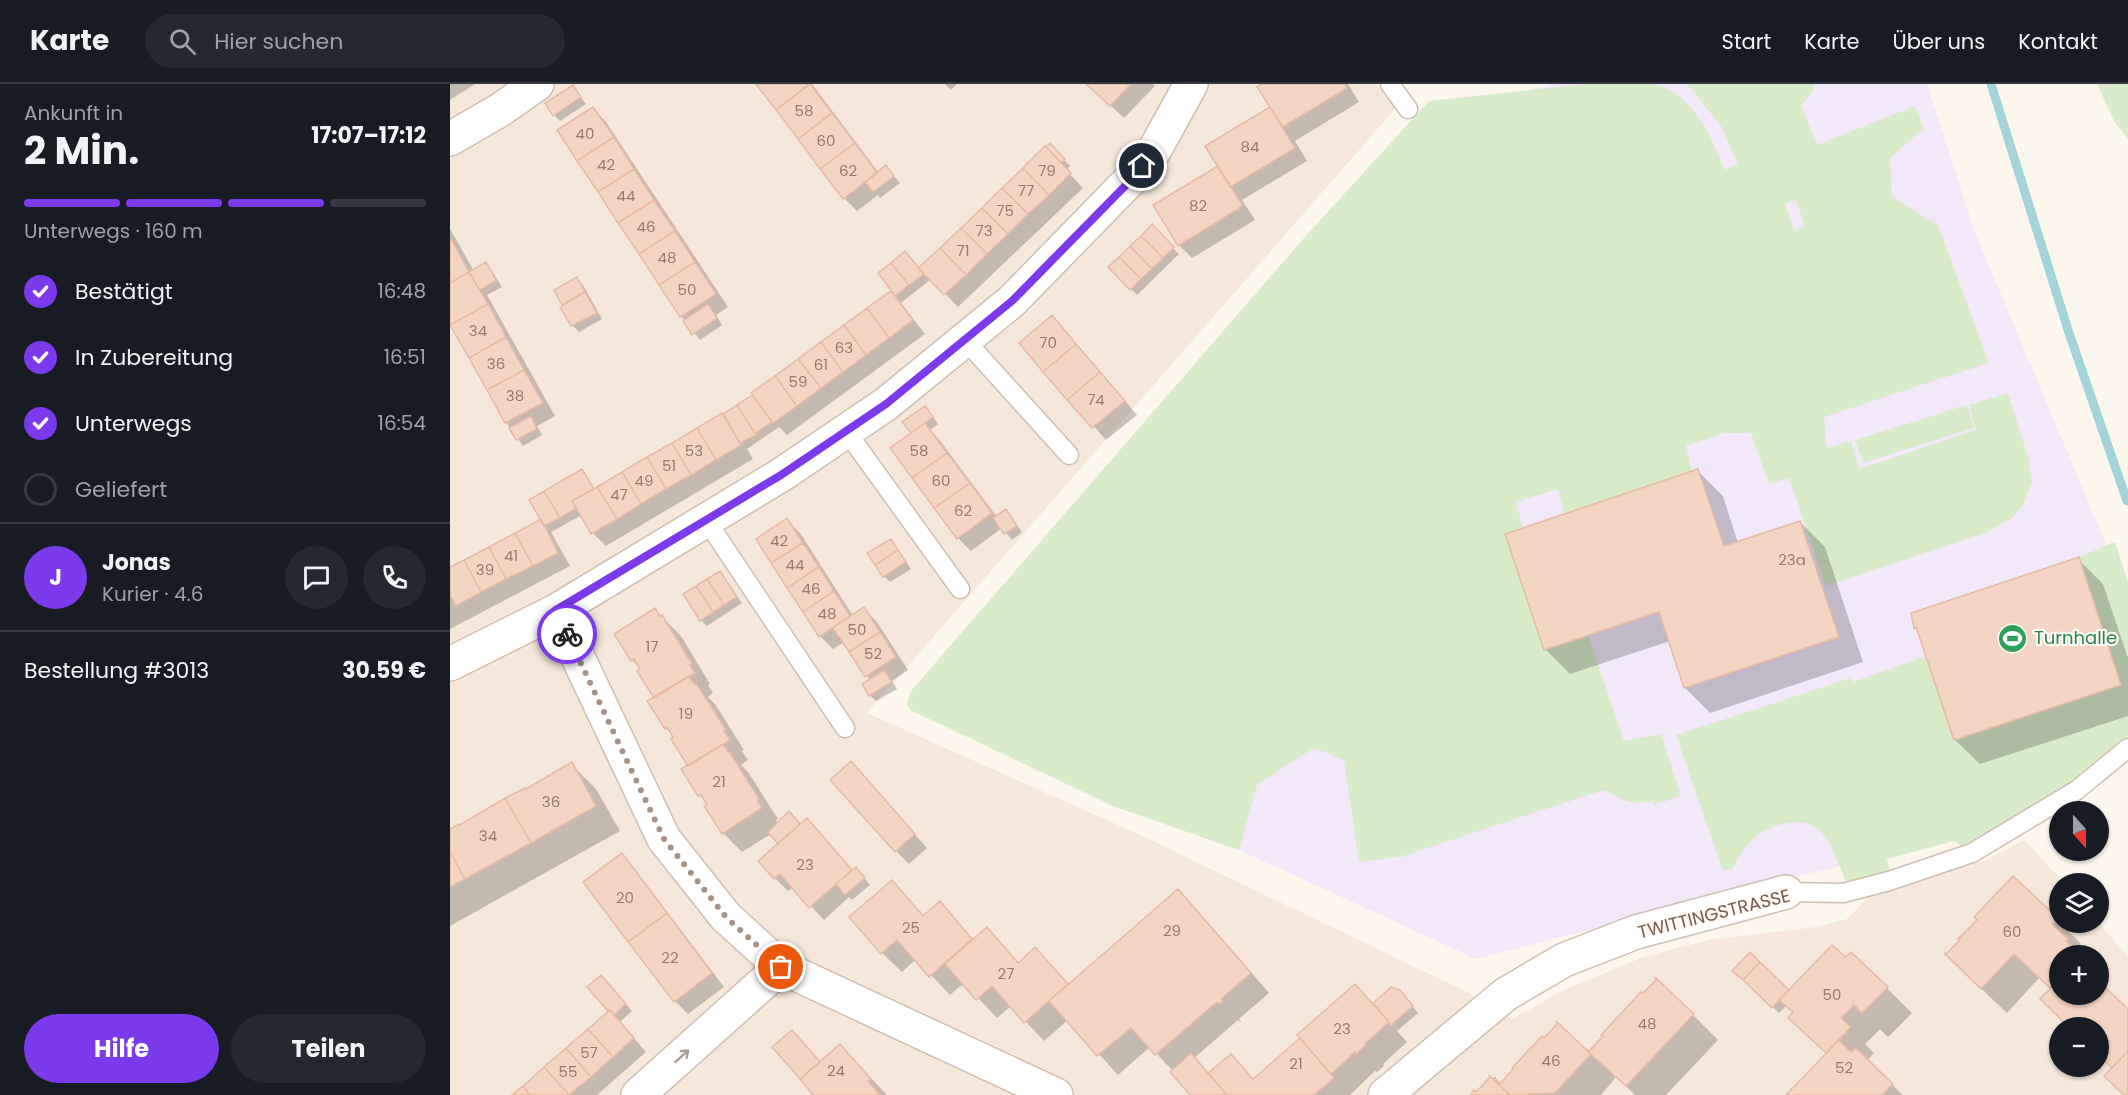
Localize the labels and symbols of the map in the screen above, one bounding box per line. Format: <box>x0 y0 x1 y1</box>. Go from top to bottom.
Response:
house number: 58 <box>795 100 813 121</box>
house number: 40 <box>576 123 594 144</box>
house number: 60 <box>817 130 835 151</box>
house number: 84 <box>1241 136 1259 157</box>
pin <box>1116 140 1167 191</box>
house number: 42 <box>597 154 615 175</box>
house number: 62 <box>839 160 857 181</box>
house number: 79 <box>1038 160 1056 181</box>
house number: 77 <box>1018 180 1034 201</box>
house number: 44 <box>617 185 635 206</box>
house number: 82 <box>1189 195 1207 216</box>
house number: 75 <box>996 200 1014 221</box>
house number: 46 <box>637 216 655 237</box>
house number: 73 <box>975 220 993 241</box>
house number: 71 <box>957 240 970 261</box>
house number: 48 <box>658 247 676 268</box>
house number: 50 <box>678 279 696 300</box>
house number: 34 <box>469 320 487 341</box>
house number: 70 <box>1039 332 1057 353</box>
house number: 63 <box>835 337 853 358</box>
house number: 36 <box>487 353 505 374</box>
house number: 61 <box>814 354 828 375</box>
house number: 59 <box>789 371 807 392</box>
house number: 38 <box>506 385 524 406</box>
house number: 74 <box>1087 389 1105 410</box>
house number: 53 <box>685 440 703 461</box>
house number: 58 <box>910 440 928 461</box>
house number: 51 <box>662 455 676 476</box>
house number: 49 <box>635 470 653 491</box>
house number: 60 <box>932 470 950 491</box>
house number: 47 <box>610 484 628 505</box>
house number: 62 <box>954 500 972 521</box>
house number: 42 <box>770 530 788 551</box>
house number: 41 <box>504 545 518 566</box>
house number: 23a <box>1778 549 1806 570</box>
house number: 44 <box>786 554 804 575</box>
house number: 39 <box>476 559 494 580</box>
house number: 46 <box>802 578 820 599</box>
house number: 48 <box>818 603 836 624</box>
courier <box>537 604 597 664</box>
house number: 50 <box>848 619 866 640</box>
sports icon: Turnhalle <box>1997 622 2029 654</box>
place label: Turnhalle <box>2034 625 2117 650</box>
house number: 17 <box>646 636 659 657</box>
house number: 52 <box>864 643 882 664</box>
house number: 19 <box>679 703 693 724</box>
house number: 21 <box>712 771 726 792</box>
house number: 36 <box>542 791 560 812</box>
north arrow <box>2049 801 2109 861</box>
house number: 34 <box>479 825 497 846</box>
house number: 23 <box>796 854 814 875</box>
street label: TWITTINGSTRASSE <box>1635 883 1793 945</box>
house number: 20 <box>616 887 634 908</box>
house number: 25 <box>902 917 920 938</box>
house number: 29 <box>1163 920 1181 941</box>
house number: 60 <box>2003 921 2021 942</box>
pin <box>755 941 806 992</box>
house number: 22 <box>661 947 679 968</box>
house number: 27 <box>998 963 1014 984</box>
house number: 50 <box>1823 984 1841 1005</box>
house number: 48 <box>1638 1013 1656 1034</box>
house number: 23 <box>1333 1018 1351 1039</box>
house number: 57 <box>580 1042 598 1063</box>
one-way arrow <box>674 1049 689 1063</box>
house number: 46 <box>1542 1050 1560 1071</box>
house number: 21 <box>1289 1053 1303 1074</box>
house number: 52 <box>1835 1057 1853 1078</box>
house number: 24 <box>827 1060 845 1081</box>
house number: 55 <box>559 1061 577 1082</box>

